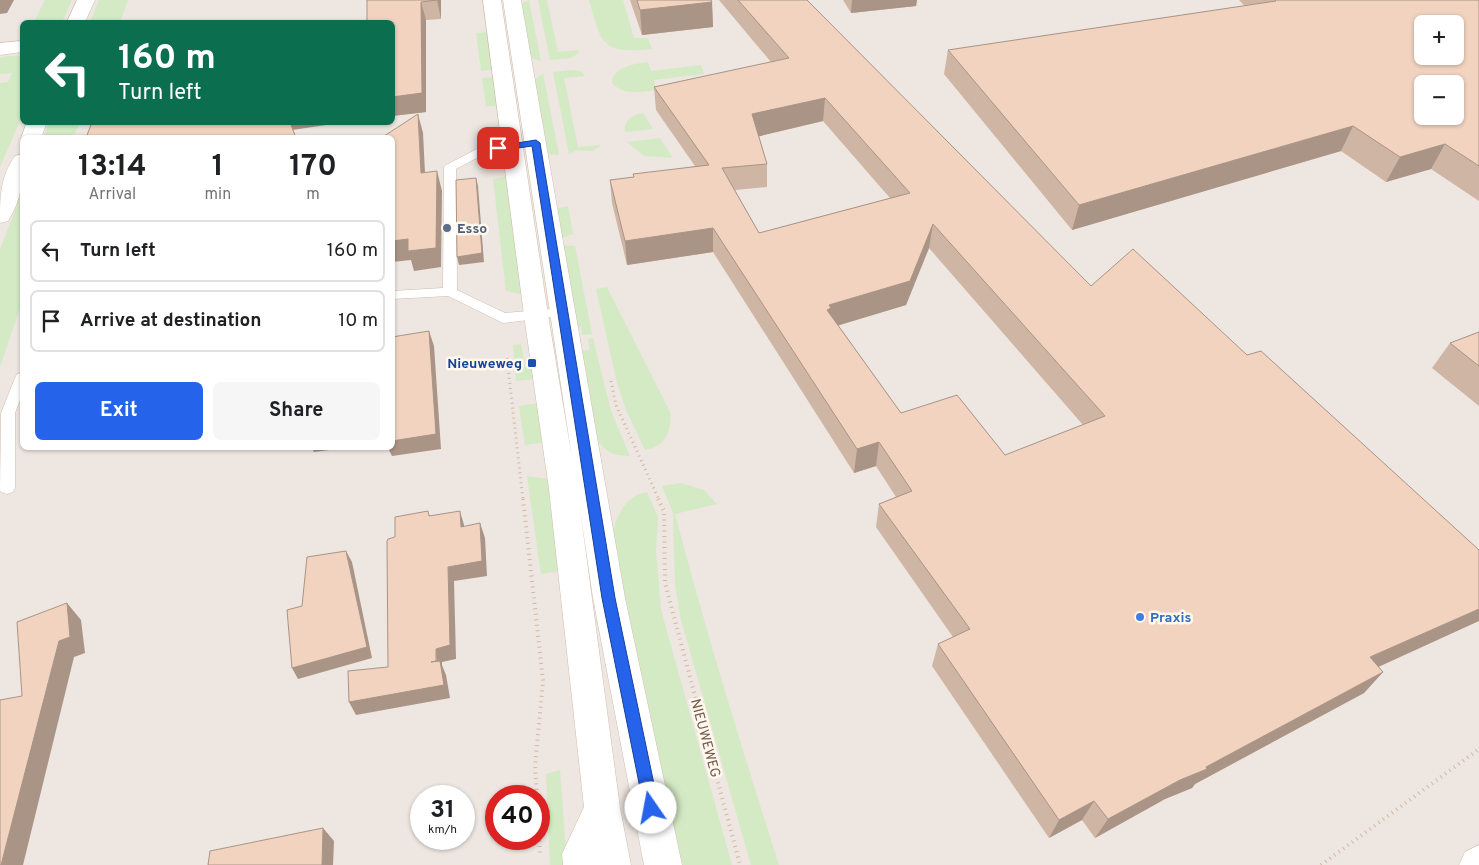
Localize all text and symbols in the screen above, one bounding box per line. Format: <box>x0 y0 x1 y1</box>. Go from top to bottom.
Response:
map controls <box>1414 15 1464 125</box>
button: + <box>1414 15 1464 65</box>
text: 160 m <box>118 37 216 81</box>
icon: left <box>35 40 100 105</box>
button: − <box>1414 75 1464 125</box>
text: Turn left <box>118 80 201 107</box>
pin <box>477 127 519 169</box>
icon: arrive <box>484 134 512 162</box>
text: 13:14 <box>78 149 147 186</box>
text: 1 <box>212 149 224 186</box>
text: 170 <box>289 149 337 186</box>
text: Arrival <box>88 185 136 205</box>
text: min <box>205 185 231 205</box>
text: m <box>306 185 320 205</box>
place label: Esso <box>457 221 487 238</box>
marker: Esso <box>441 222 453 234</box>
icon: left <box>37 237 65 265</box>
text: Turn left <box>80 239 156 263</box>
text: 160 m <box>327 239 378 263</box>
icon: arrive <box>37 307 65 335</box>
text: Arrive at destination <box>80 309 261 333</box>
text: 10 m <box>338 309 378 333</box>
place label: Nieuweweg <box>447 356 522 373</box>
marker: Nieuweweg <box>526 357 538 369</box>
button: Exit <box>35 382 203 440</box>
button: Share <box>213 382 380 440</box>
place label: Praxis <box>1150 610 1192 627</box>
marker: Praxis <box>1134 611 1146 623</box>
street label: NIEUWEWEG <box>686 697 723 780</box>
position arrow <box>624 781 676 833</box>
speed limit sign: 40 <box>485 785 550 850</box>
text: 31 <box>430 795 455 827</box>
text: km/h <box>428 822 457 838</box>

